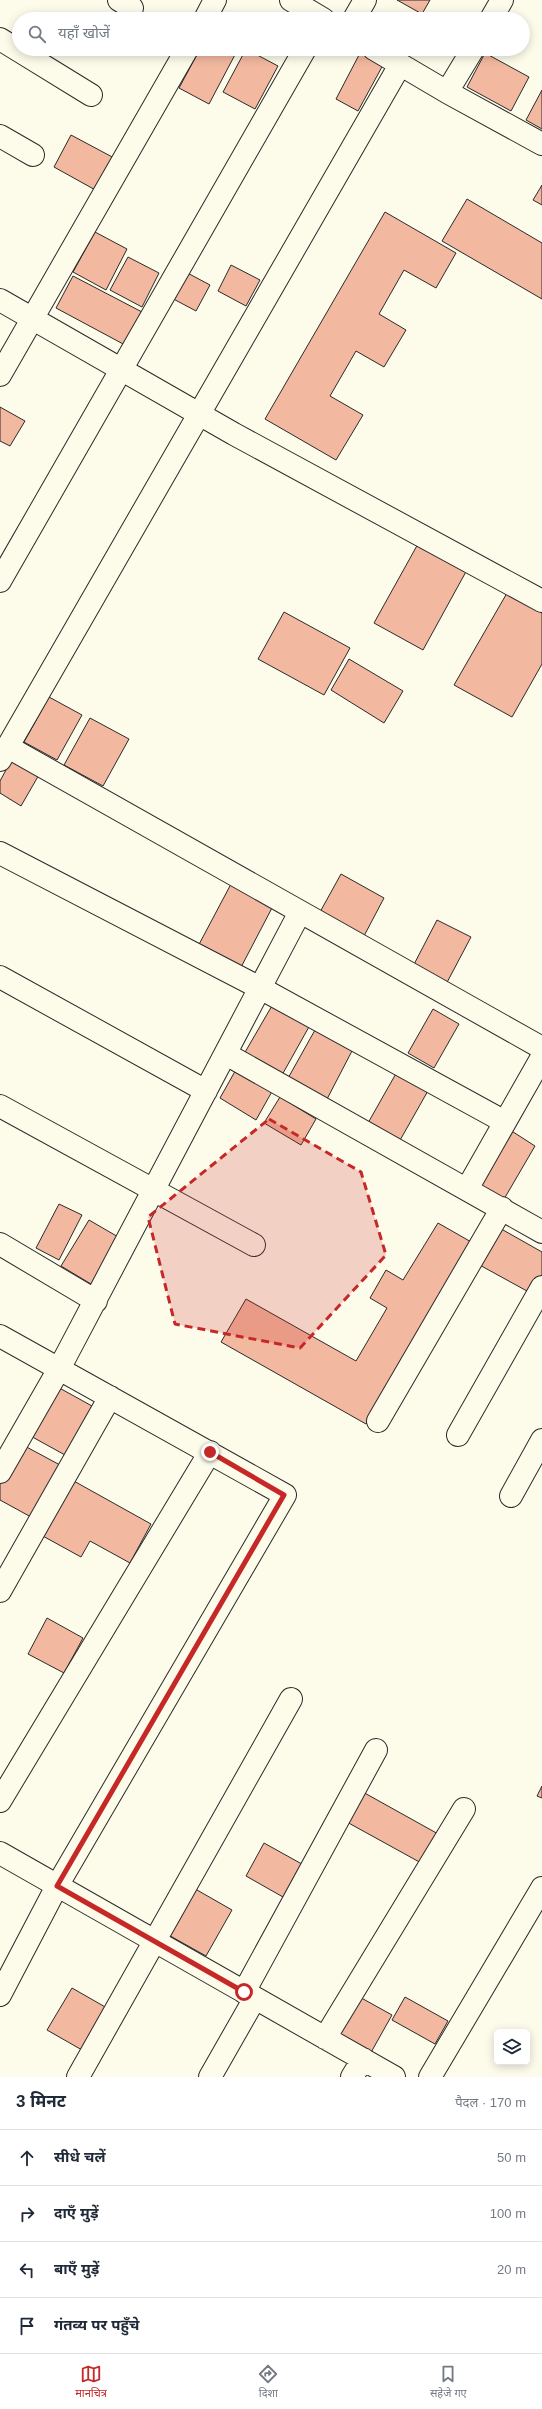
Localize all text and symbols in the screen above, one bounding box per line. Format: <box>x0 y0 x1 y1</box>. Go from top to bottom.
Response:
search box <box>12 12 530 56</box>
icon: search <box>26 23 48 45</box>
text: यहाँ खोजें <box>58 24 110 41</box>
route end <box>201 1443 219 1461</box>
route start <box>235 1983 253 2001</box>
map controls <box>494 2029 530 2065</box>
button: layers <box>494 2029 530 2065</box>
text: 3 मिनट <box>16 2092 66 2111</box>
text: पैदल · 170 m <box>455 2095 526 2110</box>
icon: ahead <box>16 2147 38 2169</box>
text: सीधे चलें <box>54 2148 105 2165</box>
text: 50 m <box>497 2150 526 2165</box>
icon: right <box>16 2203 38 2225</box>
text: दाएँ मुड़ें <box>54 2204 98 2221</box>
text: 100 m <box>490 2206 526 2221</box>
icon: left <box>16 2259 38 2281</box>
text: बाएँ मुड़ें <box>54 2260 99 2277</box>
text: 20 m <box>497 2262 526 2277</box>
icon: arrive <box>16 2315 38 2337</box>
text: गंतव्य पर पहुँचे <box>54 2316 139 2333</box>
tab: मानचित्र <box>75 2363 107 2401</box>
tab: दिशा <box>257 2363 279 2401</box>
tab: सहेजे गए <box>430 2363 467 2401</box>

